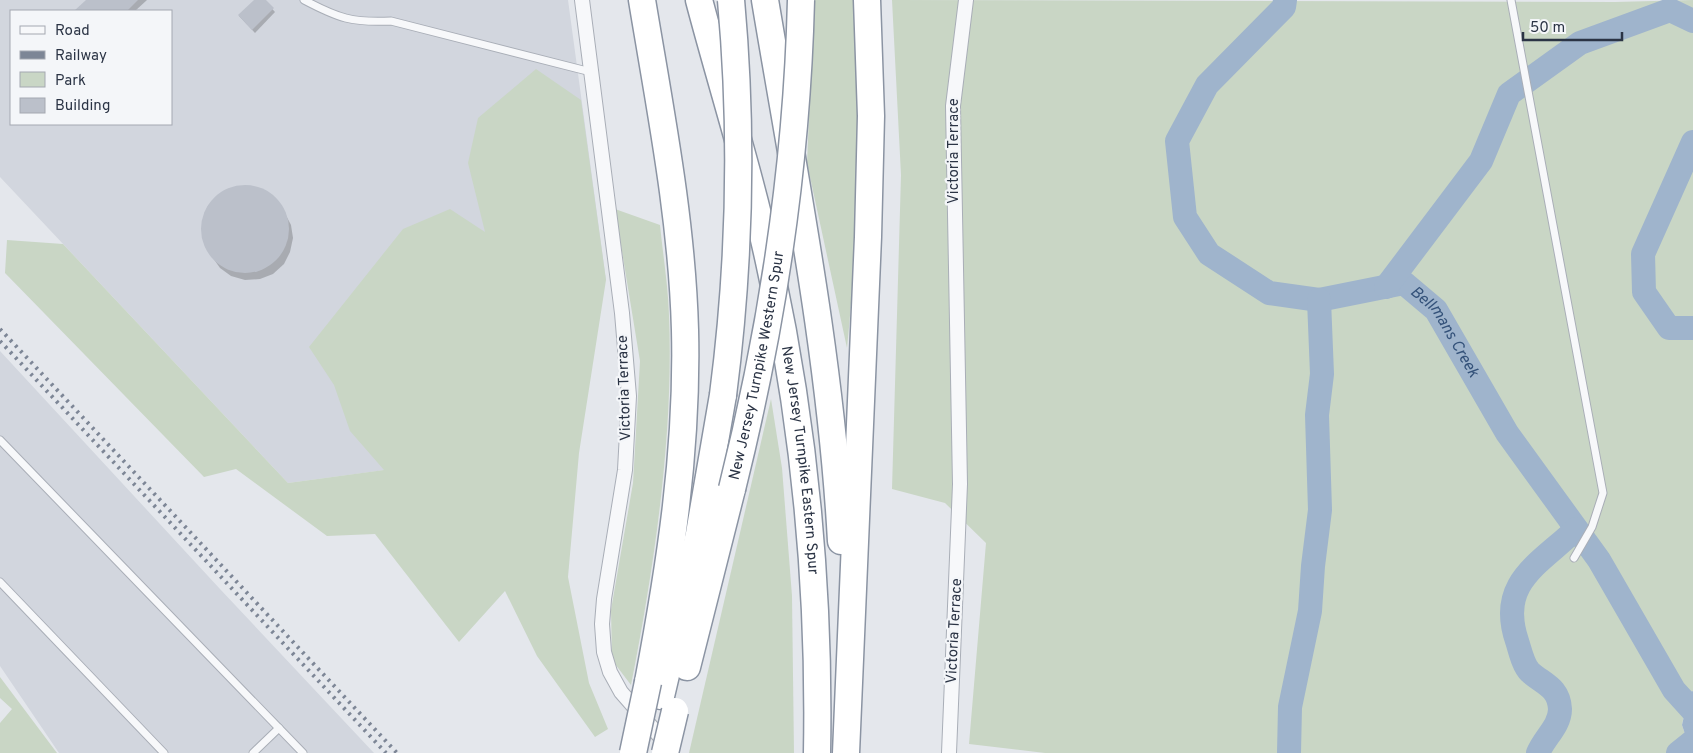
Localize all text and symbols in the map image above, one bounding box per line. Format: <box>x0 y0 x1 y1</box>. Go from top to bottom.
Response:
legend <box>10 10 172 125</box>
scale bar <box>1523 10 1622 42</box>
text: 50 m <box>1530 19 1565 38</box>
text: Road <box>55 22 90 41</box>
text: Railway <box>55 47 107 66</box>
text: Park <box>55 72 86 91</box>
text: Building <box>55 97 110 116</box>
street label: Victoria Terrace <box>945 98 964 204</box>
street label: New Jersey Turnpike Western Spur <box>725 250 789 482</box>
water label: Bellmans Creek <box>1406 282 1483 382</box>
street label: Victoria Terrace <box>614 335 636 441</box>
street label: New Jersey Turnpike Eastern Spur <box>776 344 822 575</box>
street label: Victoria Terrace <box>943 578 967 684</box>

